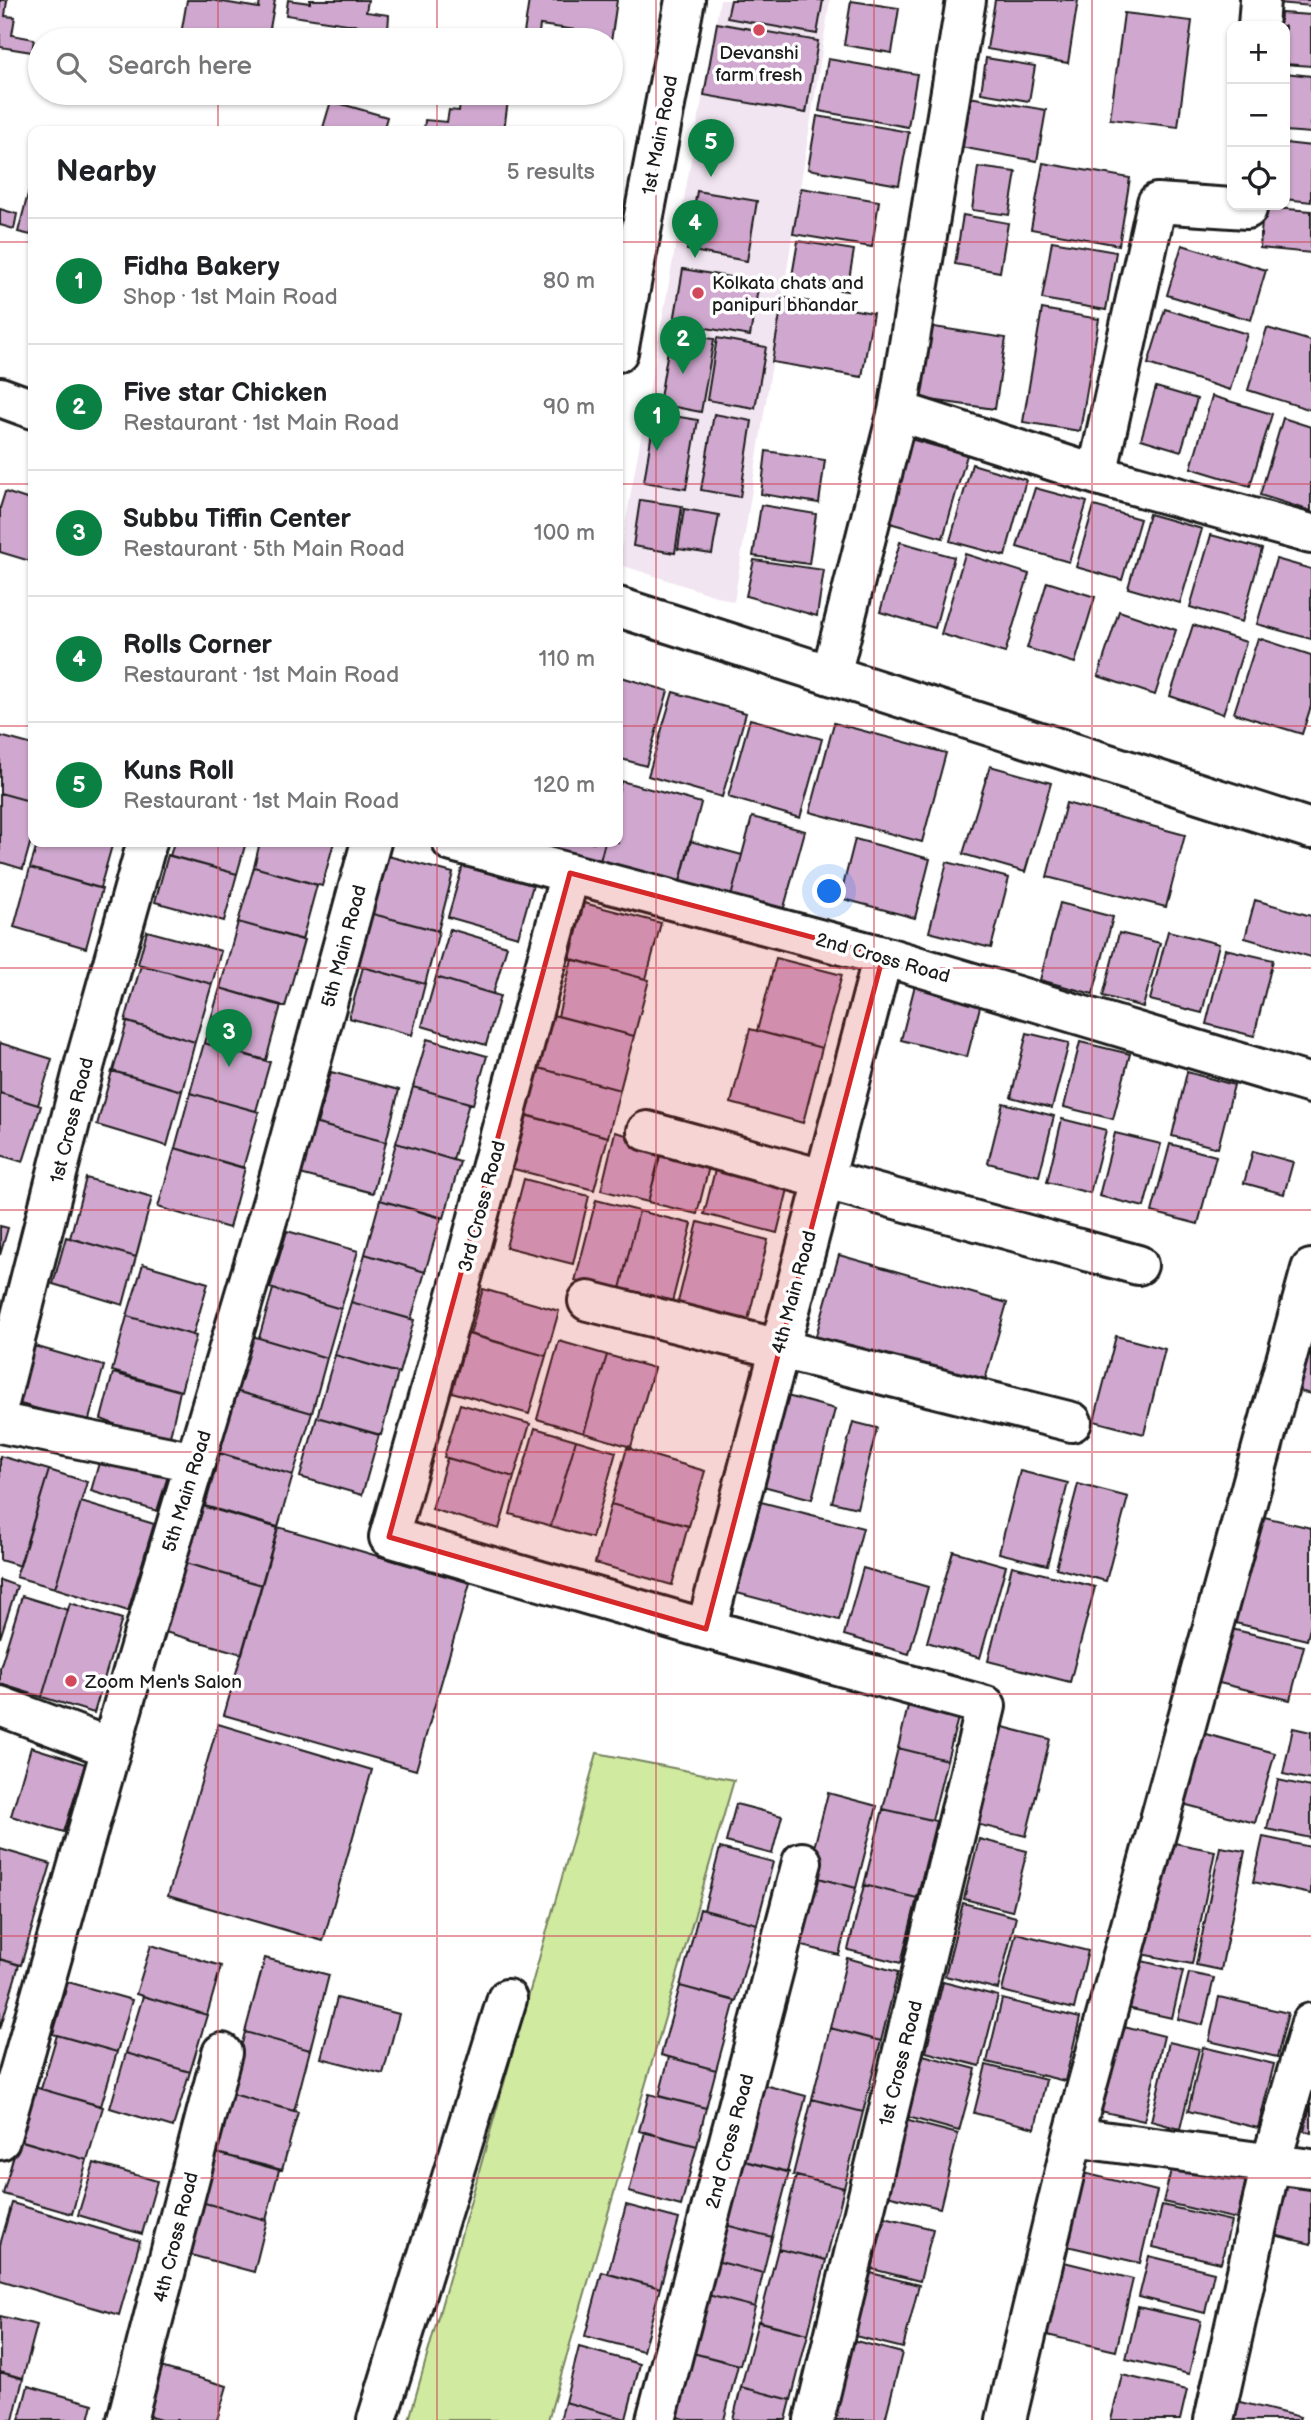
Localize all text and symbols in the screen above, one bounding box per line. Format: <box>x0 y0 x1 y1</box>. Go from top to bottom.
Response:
map controls <box>1227 21 1290 210</box>
button: + <box>1227 21 1290 84</box>
marker: Devanshi farm fresh <box>751 22 767 38</box>
search box <box>28 28 623 105</box>
place label: Devanshi farm fresh <box>715 42 803 87</box>
icon: search <box>52 48 90 86</box>
text: Search here <box>108 51 252 82</box>
street label: 1st Main Road <box>638 74 683 197</box>
button: − <box>1227 84 1290 147</box>
pin: 5 <box>688 119 734 177</box>
button: locate <box>1227 147 1290 210</box>
text: Nearby <box>56 154 156 190</box>
text: 5 results <box>507 158 595 186</box>
pin: 4 <box>672 200 718 258</box>
text: Fidha Bakery <box>123 252 280 283</box>
text: 1 <box>74 267 84 295</box>
text: 80 m <box>543 267 595 295</box>
place label: Kolkata chats and panipuri bhandar <box>712 272 864 317</box>
text: Shop · 1st Main Road <box>123 283 338 311</box>
marker: Kolkata chats and panipuri bhandar <box>690 285 706 301</box>
pin: 2 <box>660 316 706 374</box>
text: Five star Chicken <box>123 378 327 409</box>
text: 2 <box>72 393 86 421</box>
text: 90 m <box>543 393 595 421</box>
pin: 1 <box>634 393 680 451</box>
text: Restaurant · 1st Main Road <box>123 409 399 437</box>
text: Subbu Tiffin Center <box>123 504 351 535</box>
text: 3 <box>72 519 86 547</box>
text: 100 m <box>534 519 595 547</box>
text: Restaurant · 5th Main Road <box>123 535 405 563</box>
text: Rolls Corner <box>123 630 272 661</box>
text: 4 <box>72 645 86 673</box>
text: 110 m <box>538 645 595 673</box>
text: Restaurant · 1st Main Road <box>123 661 399 689</box>
text: Kuns Roll <box>123 756 234 787</box>
text: 5 <box>72 771 86 799</box>
text: 120 m <box>534 771 595 799</box>
text: Restaurant · 1st Main Road <box>123 787 399 815</box>
your location <box>812 874 846 908</box>
street label: 5th Main Road <box>317 883 372 1010</box>
street label: 2nd Cross Road <box>813 928 952 989</box>
pin: 3 <box>206 1009 252 1067</box>
street label: 1st Cross Road <box>46 1055 99 1185</box>
street label: 3rd Cross Road <box>454 1138 511 1274</box>
street label: 4th Main Road <box>767 1228 822 1356</box>
street label: 5th Main Road <box>158 1428 217 1555</box>
place label: Zoom Men's Salon <box>84 1671 242 1694</box>
marker: Zoom Men's Salon <box>63 1673 79 1689</box>
street label: 1st Cross Road <box>875 1998 928 2128</box>
street label: 2nd Cross Road <box>701 2071 759 2211</box>
street label: 4th Cross Road <box>149 2170 204 2305</box>

